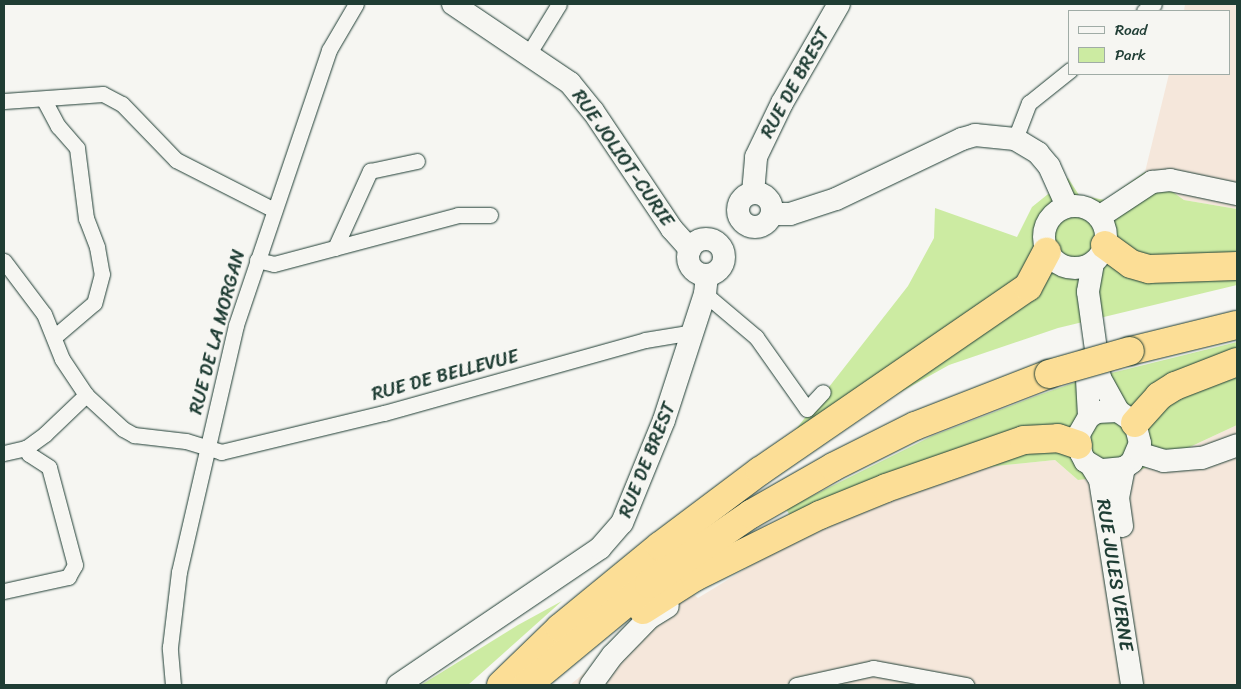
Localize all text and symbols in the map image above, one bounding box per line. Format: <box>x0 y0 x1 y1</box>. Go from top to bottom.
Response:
legend <box>1068 10 1231 75</box>
text: Road <box>1115 17 1147 43</box>
street label: RUE DE BREST <box>756 24 834 142</box>
text: Park <box>1115 42 1146 68</box>
street label: RUE JOLIOT-CURIE <box>568 87 678 229</box>
street label: RUE DE LA MORGAN <box>184 247 250 417</box>
street label: RUE DE BELLEVUE <box>370 345 520 405</box>
street label: RUE DE BREST <box>614 400 680 520</box>
street label: RUE JULES VERNE <box>1092 498 1138 652</box>

